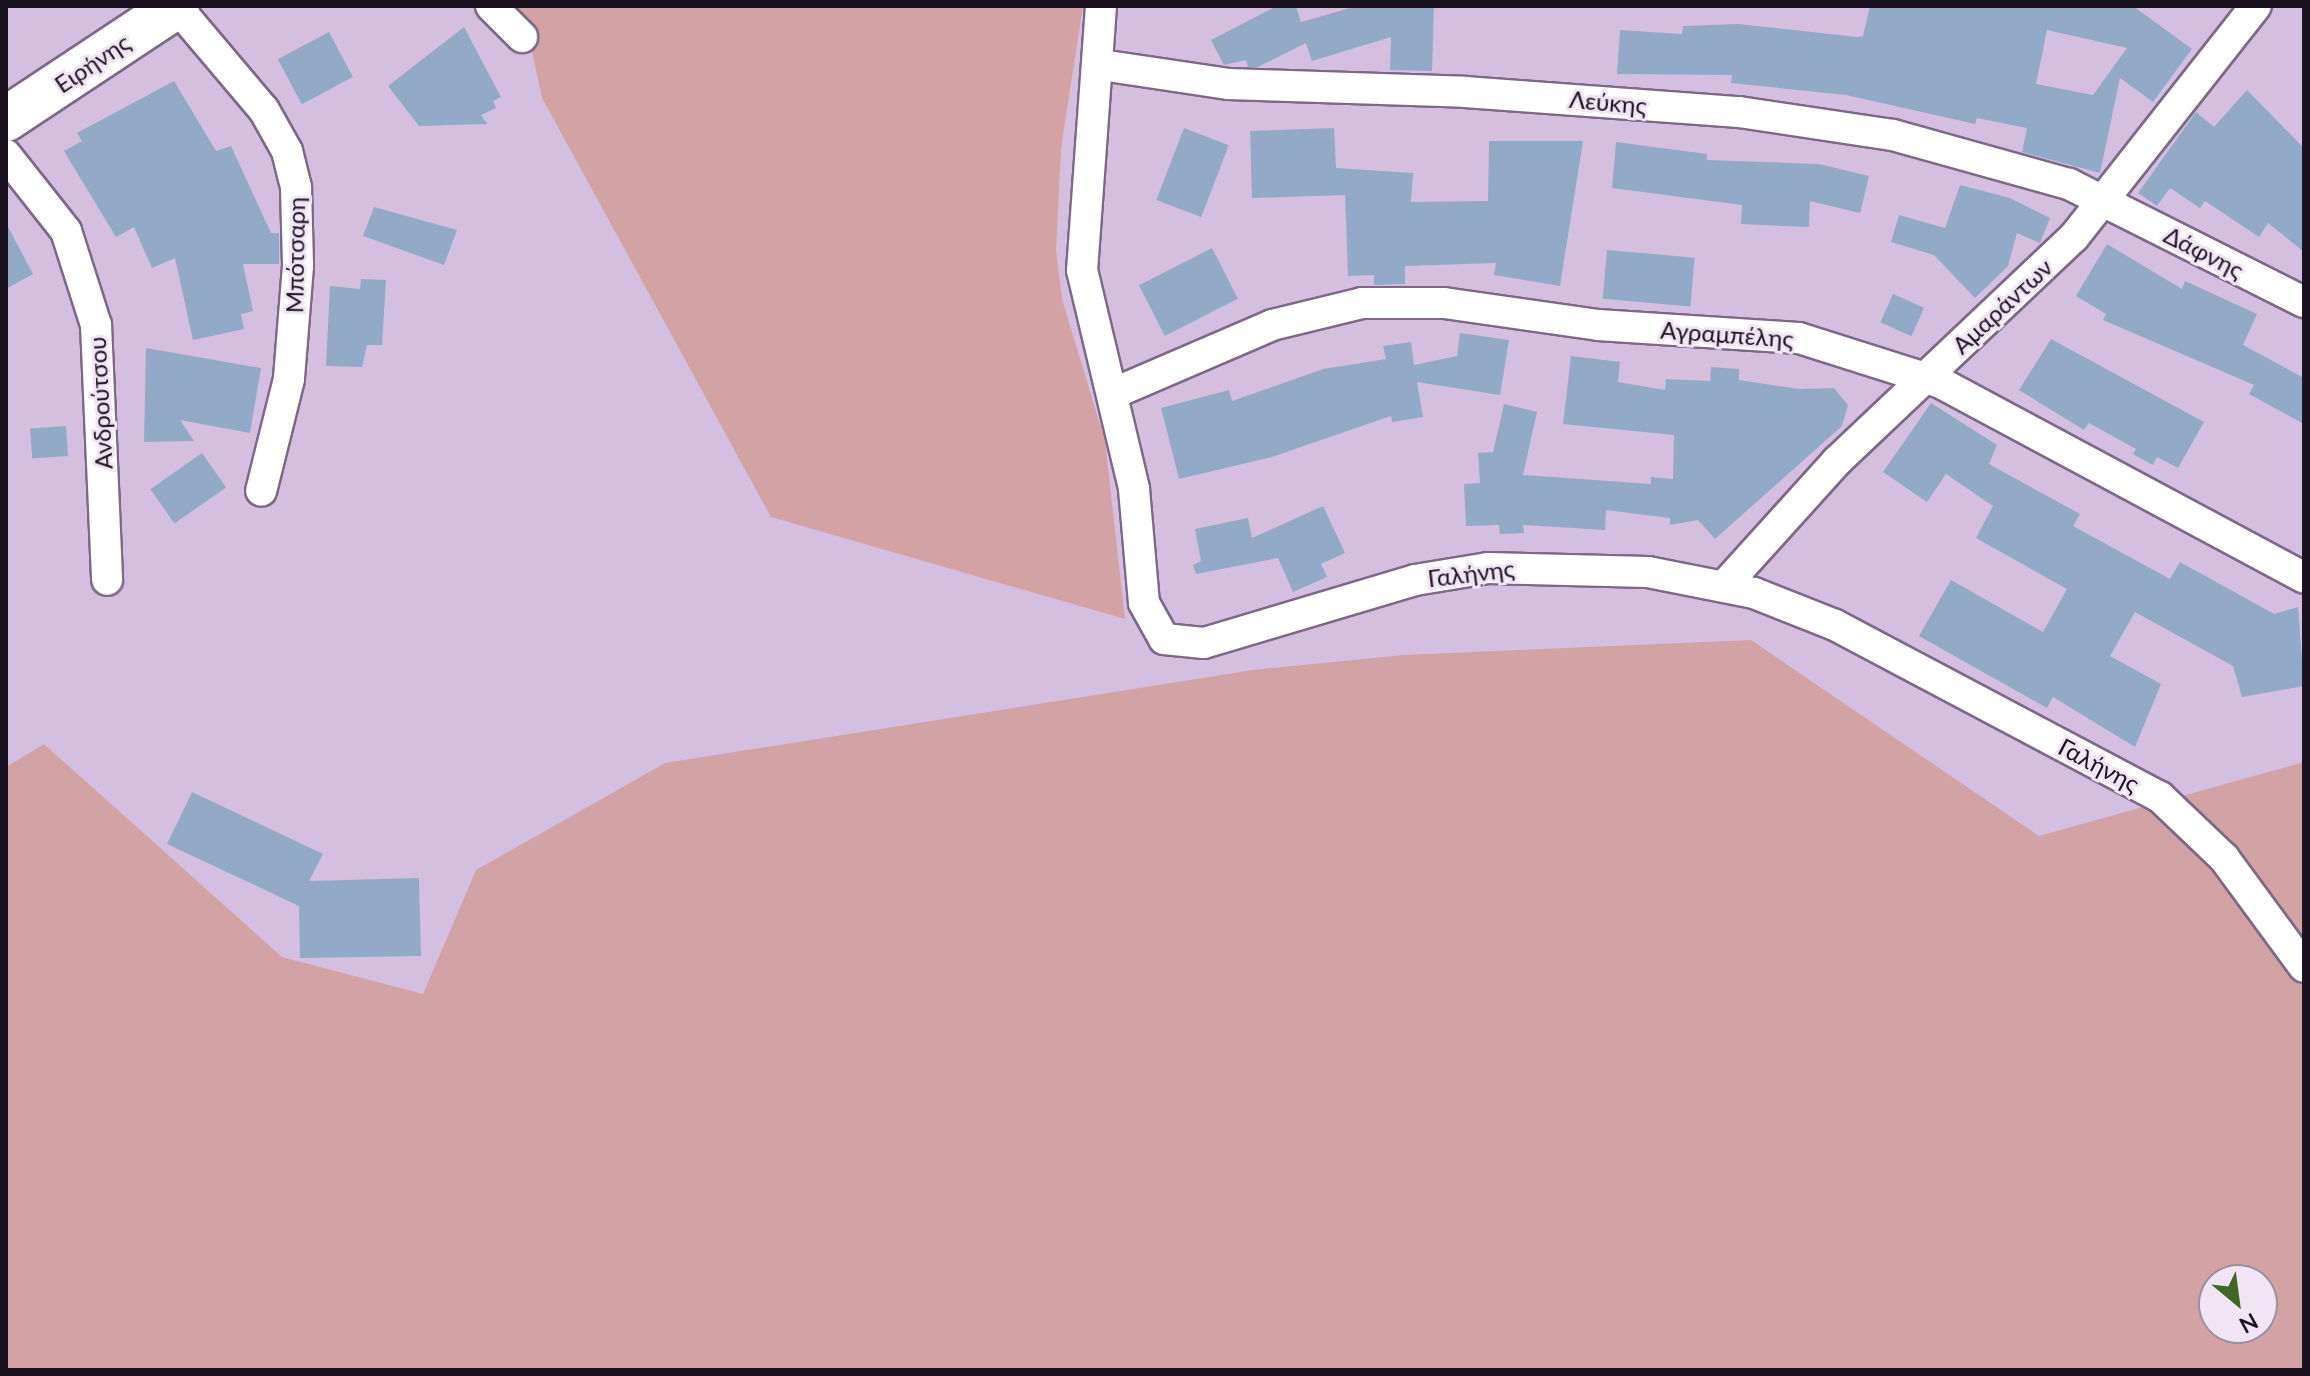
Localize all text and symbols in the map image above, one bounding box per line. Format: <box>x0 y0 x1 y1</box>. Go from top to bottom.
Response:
street label: Ειρήνης <box>49 27 135 99</box>
street label: Λεύκης <box>1568 84 1648 120</box>
street label: Μπότσαρη <box>280 197 310 313</box>
street label: Δάφνης <box>2160 220 2248 284</box>
street label: Αμαράντων <box>1946 253 2058 359</box>
street label: Αγραμπέλης <box>1660 315 1794 353</box>
street label: Ανδρούτσου <box>82 336 118 470</box>
street label: Γαλήνης <box>1426 553 1516 593</box>
street label: Γαλήνης <box>2054 732 2144 798</box>
north arrow <box>2198 1264 2278 1344</box>
text: N <box>2235 1308 2263 1340</box>

